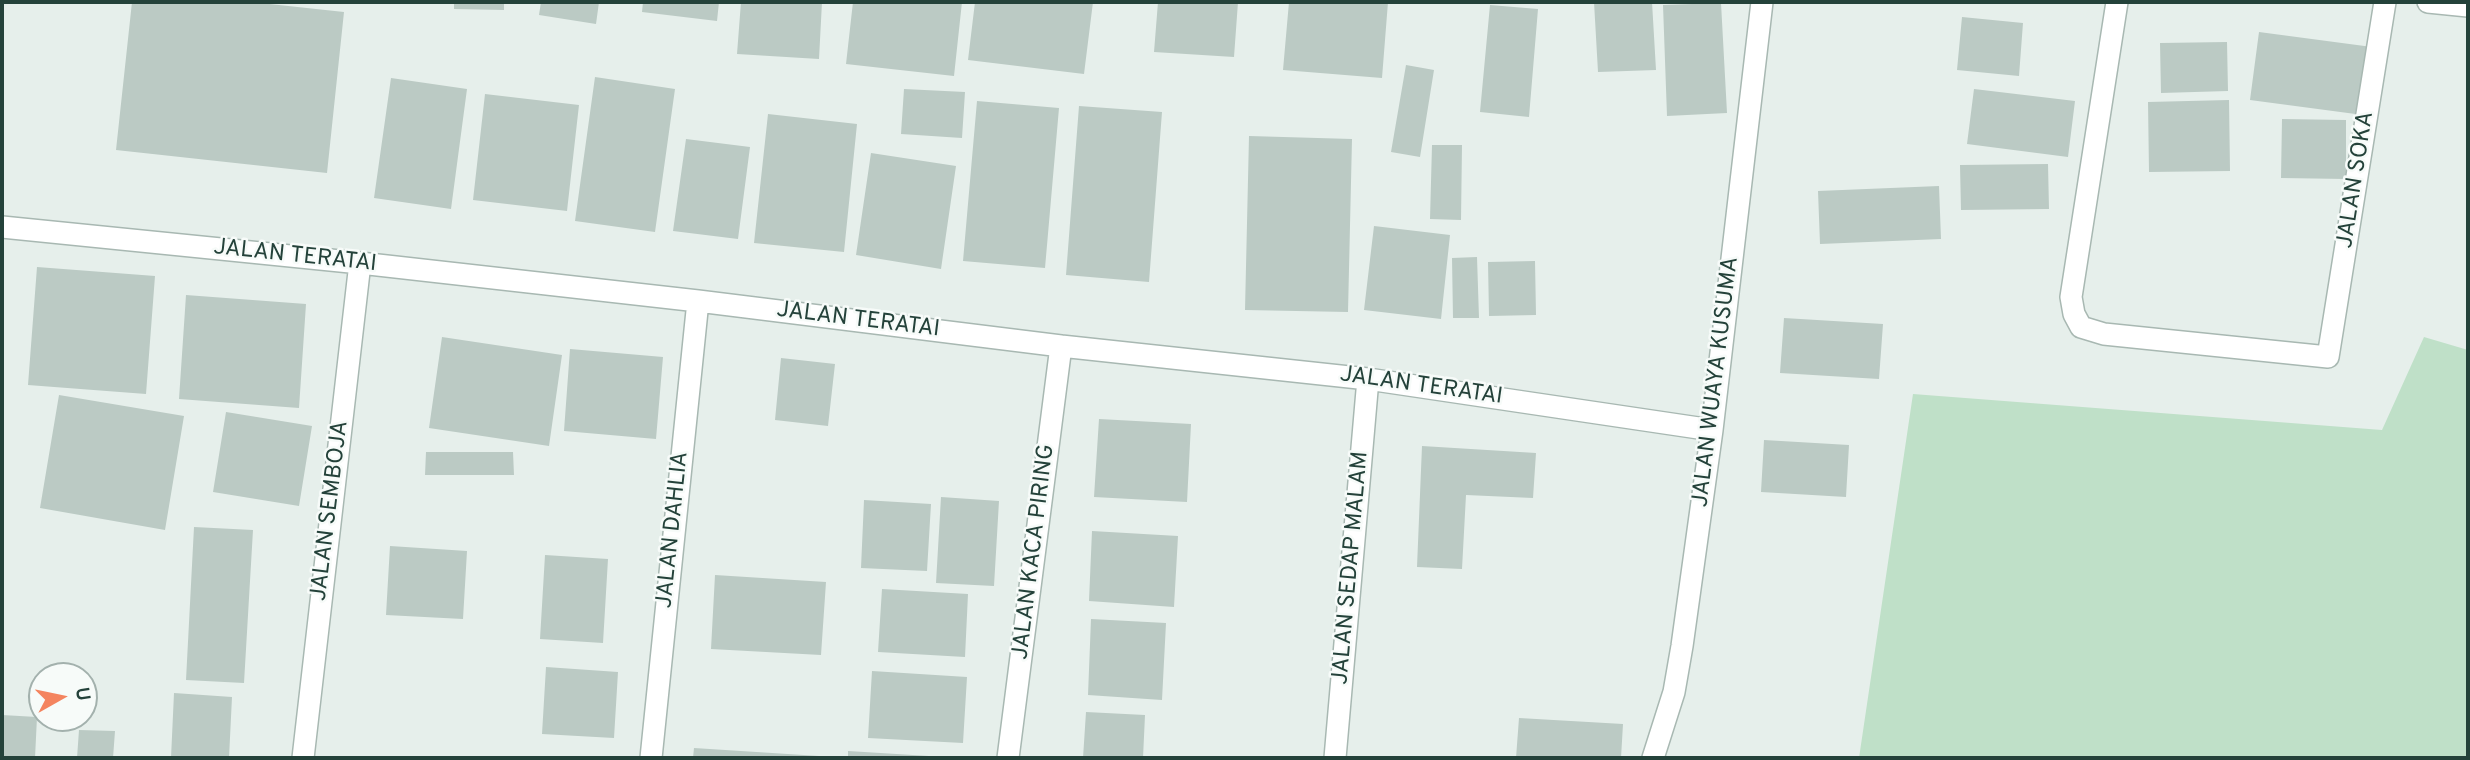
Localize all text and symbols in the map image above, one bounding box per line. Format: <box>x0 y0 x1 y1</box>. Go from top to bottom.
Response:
street label: JALAN SOKA <box>2333 110 2381 250</box>
street label: JALAN TERATAI <box>212 235 378 279</box>
street label: JALAN WUAYA KUSUMA <box>1688 255 1746 509</box>
street label: JALAN TERATAI <box>775 297 941 345</box>
street label: JALAN TERATAI <box>1338 362 1504 412</box>
street label: JALAN SEMBOJA <box>306 419 356 603</box>
street label: JALAN KACA PIRING <box>1008 443 1062 661</box>
street label: JALAN DAHLIA <box>652 450 696 610</box>
street label: JALAN SEDAP MALAM <box>1328 450 1376 686</box>
north arrow <box>28 662 98 732</box>
text: U <box>69 685 95 703</box>

